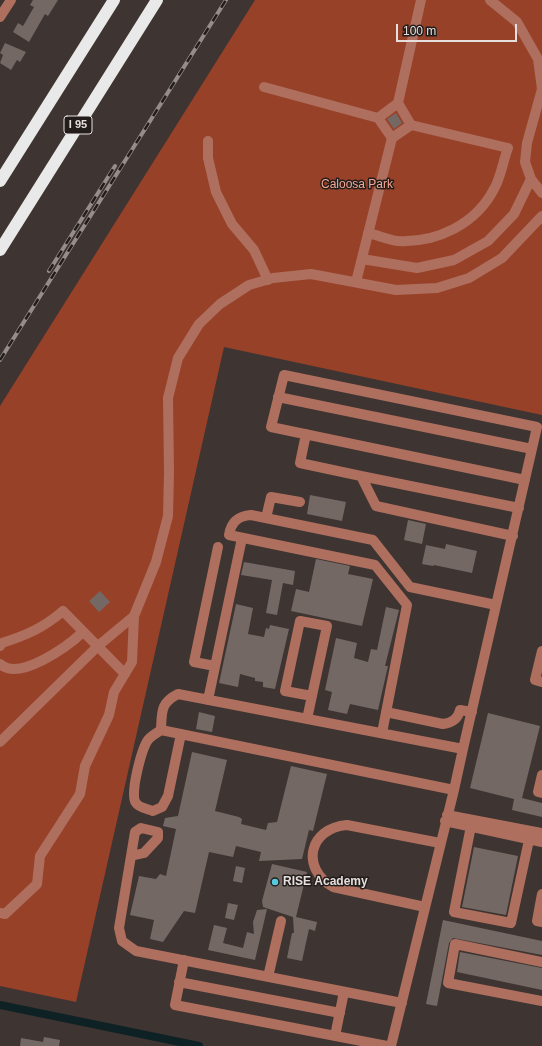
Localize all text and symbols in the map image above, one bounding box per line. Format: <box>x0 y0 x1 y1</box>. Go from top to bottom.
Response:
scale bar <box>398 16 519 42</box>
text: 100 m <box>403 24 436 38</box>
road number: I 95 <box>64 116 92 134</box>
park label: Caloosa Park <box>321 178 393 192</box>
place label: RISE Academy <box>283 875 368 889</box>
marker: RISE Academy <box>270 877 280 887</box>

